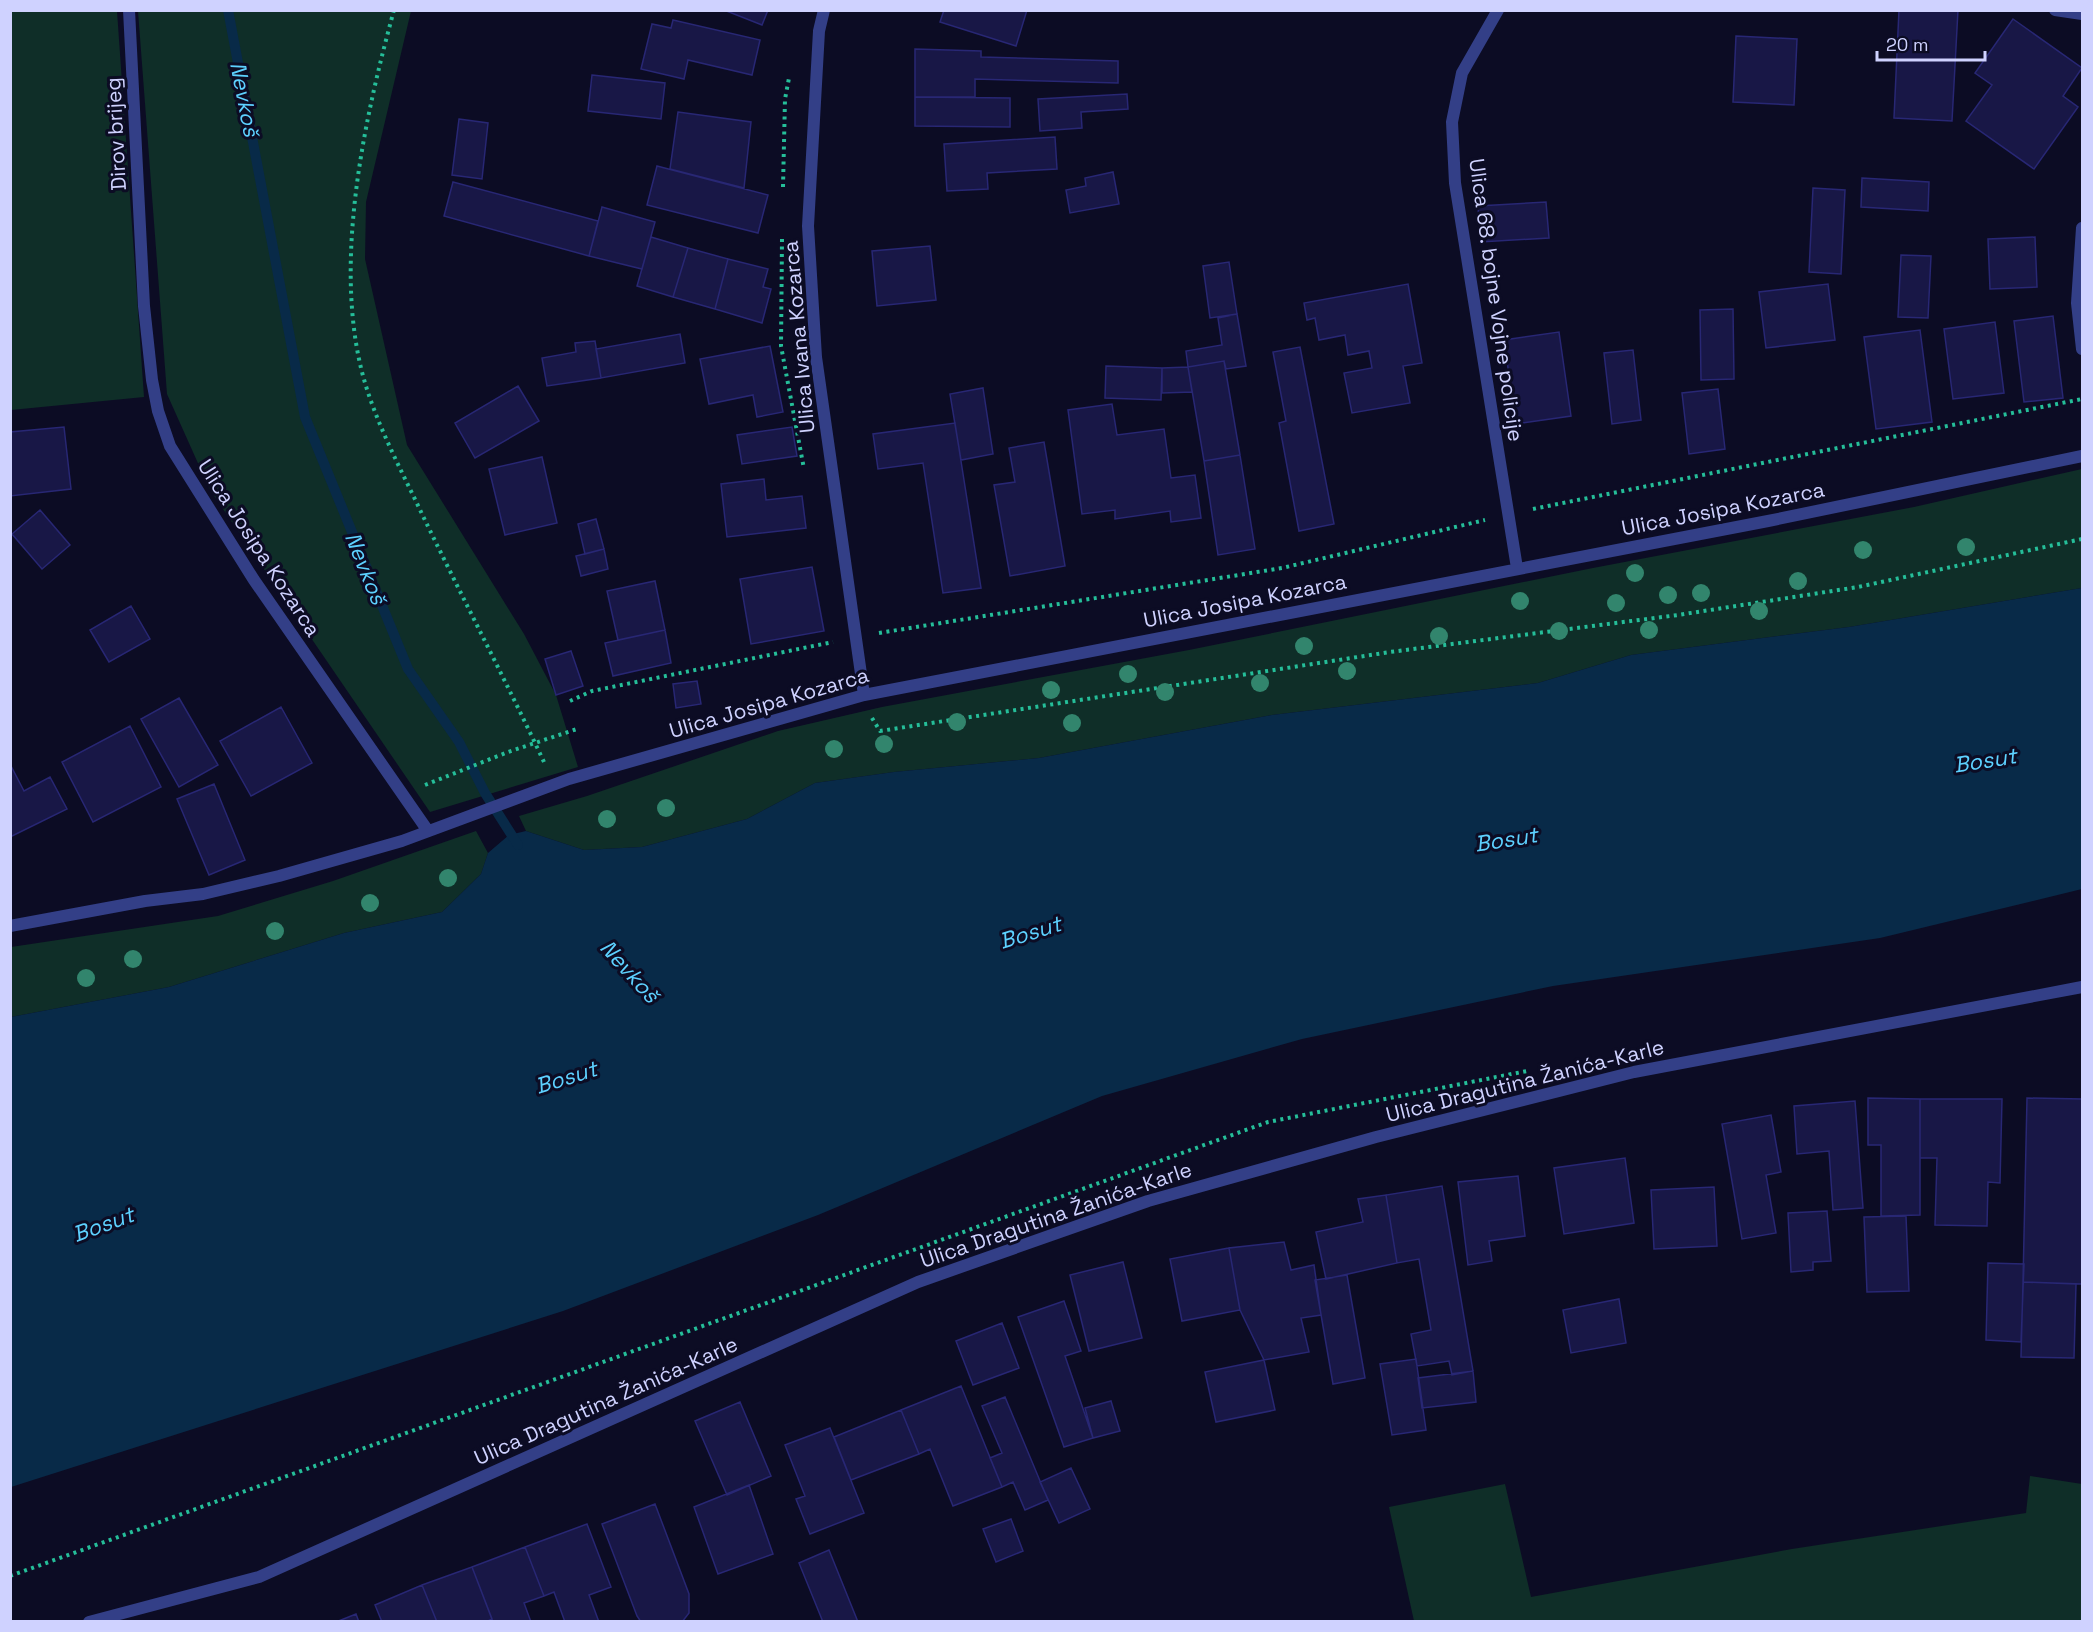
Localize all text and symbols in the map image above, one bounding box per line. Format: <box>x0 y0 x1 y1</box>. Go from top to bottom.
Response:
scale bar <box>1877 24 1985 62</box>
text: 20 m <box>1886 33 1929 56</box>
water label: Nevkoš <box>224 59 266 141</box>
street label: Dirov brijeg <box>99 77 132 191</box>
street label: Ulica 68. bojne Vojne policije <box>1463 157 1530 443</box>
street label: Ulica Ivana Kozarca <box>777 240 820 434</box>
street label: Ulica Josipa Kozarca <box>192 454 327 642</box>
street label: Ulica Josipa Kozarca <box>1619 476 1827 541</box>
water label: Nevkoš <box>339 528 394 610</box>
street label: Ulica Josipa Kozarca <box>1141 568 1349 633</box>
street label: Ulica Josipa Kozarca <box>666 661 872 744</box>
water label: Bosut <box>1952 741 2020 779</box>
water label: Bosut <box>1473 820 1541 858</box>
water label: Bosut <box>996 909 1066 955</box>
water label: Nevkoš <box>594 934 667 1010</box>
street label: Ulica Dragutina Žanića-Karle <box>1383 1033 1667 1128</box>
water label: Bosut <box>532 1054 602 1100</box>
street label: Ulica Dragutina Žanića-Karle <box>916 1155 1195 1274</box>
water label: Bosut <box>68 1199 139 1248</box>
street label: Ulica Dragutina Žanića-Karle <box>470 1330 742 1471</box>

